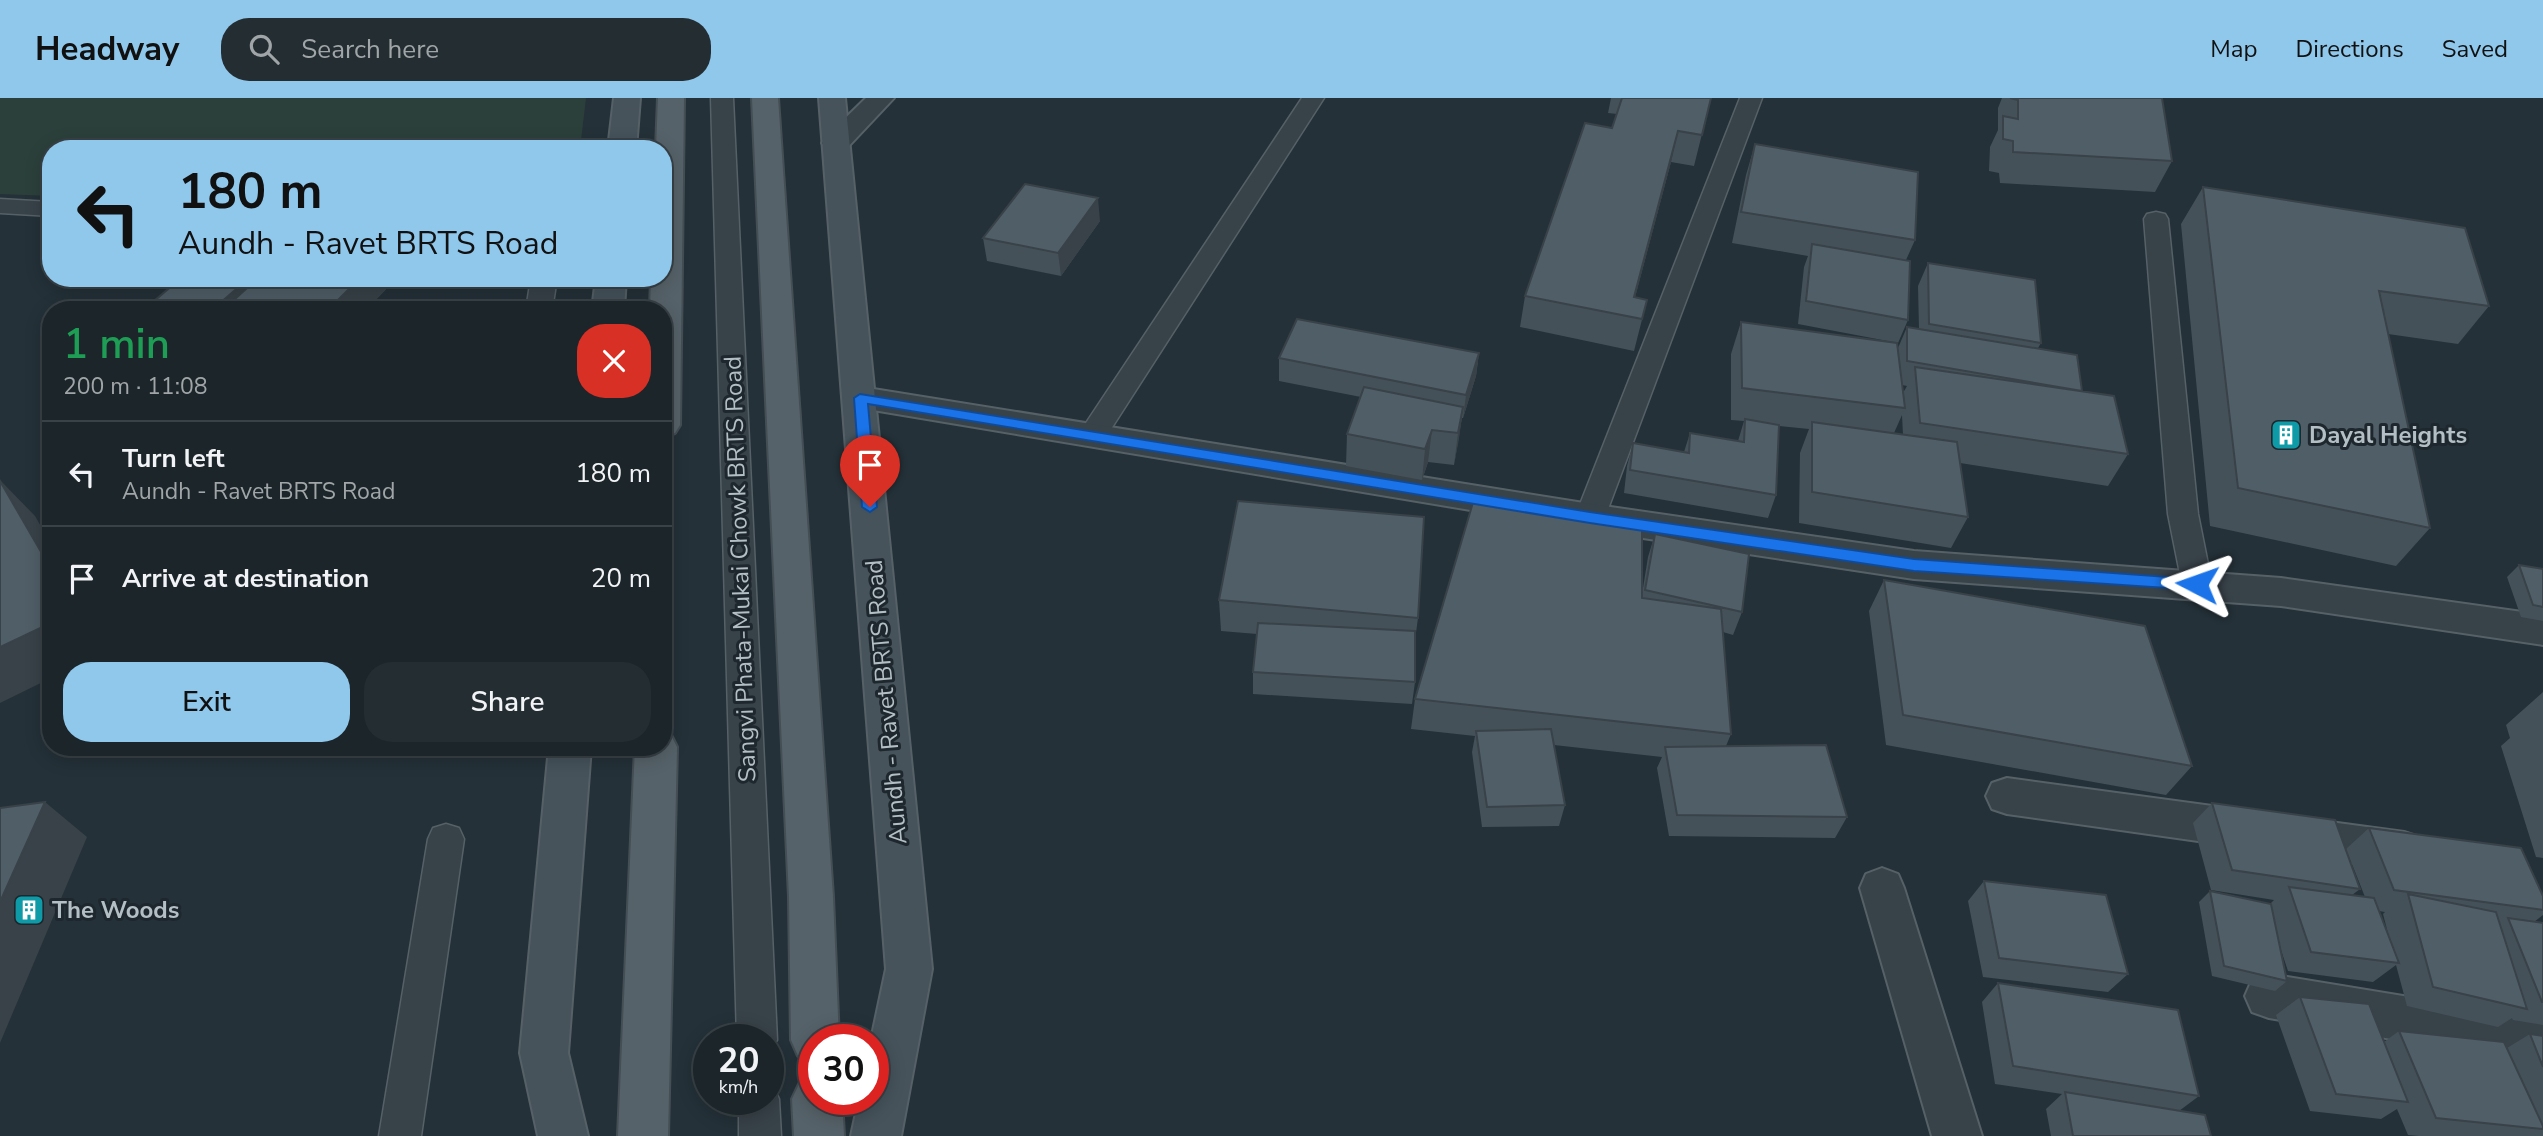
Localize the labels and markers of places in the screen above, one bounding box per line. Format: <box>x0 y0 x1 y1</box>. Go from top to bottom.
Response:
building icon: Dayal Heights <box>2269 418 2303 452</box>
place label: Dayal Heights <box>2309 419 2467 451</box>
pin <box>840 435 900 507</box>
building icon: The Woods <box>12 893 46 927</box>
place label: The Woods <box>52 894 179 926</box>

